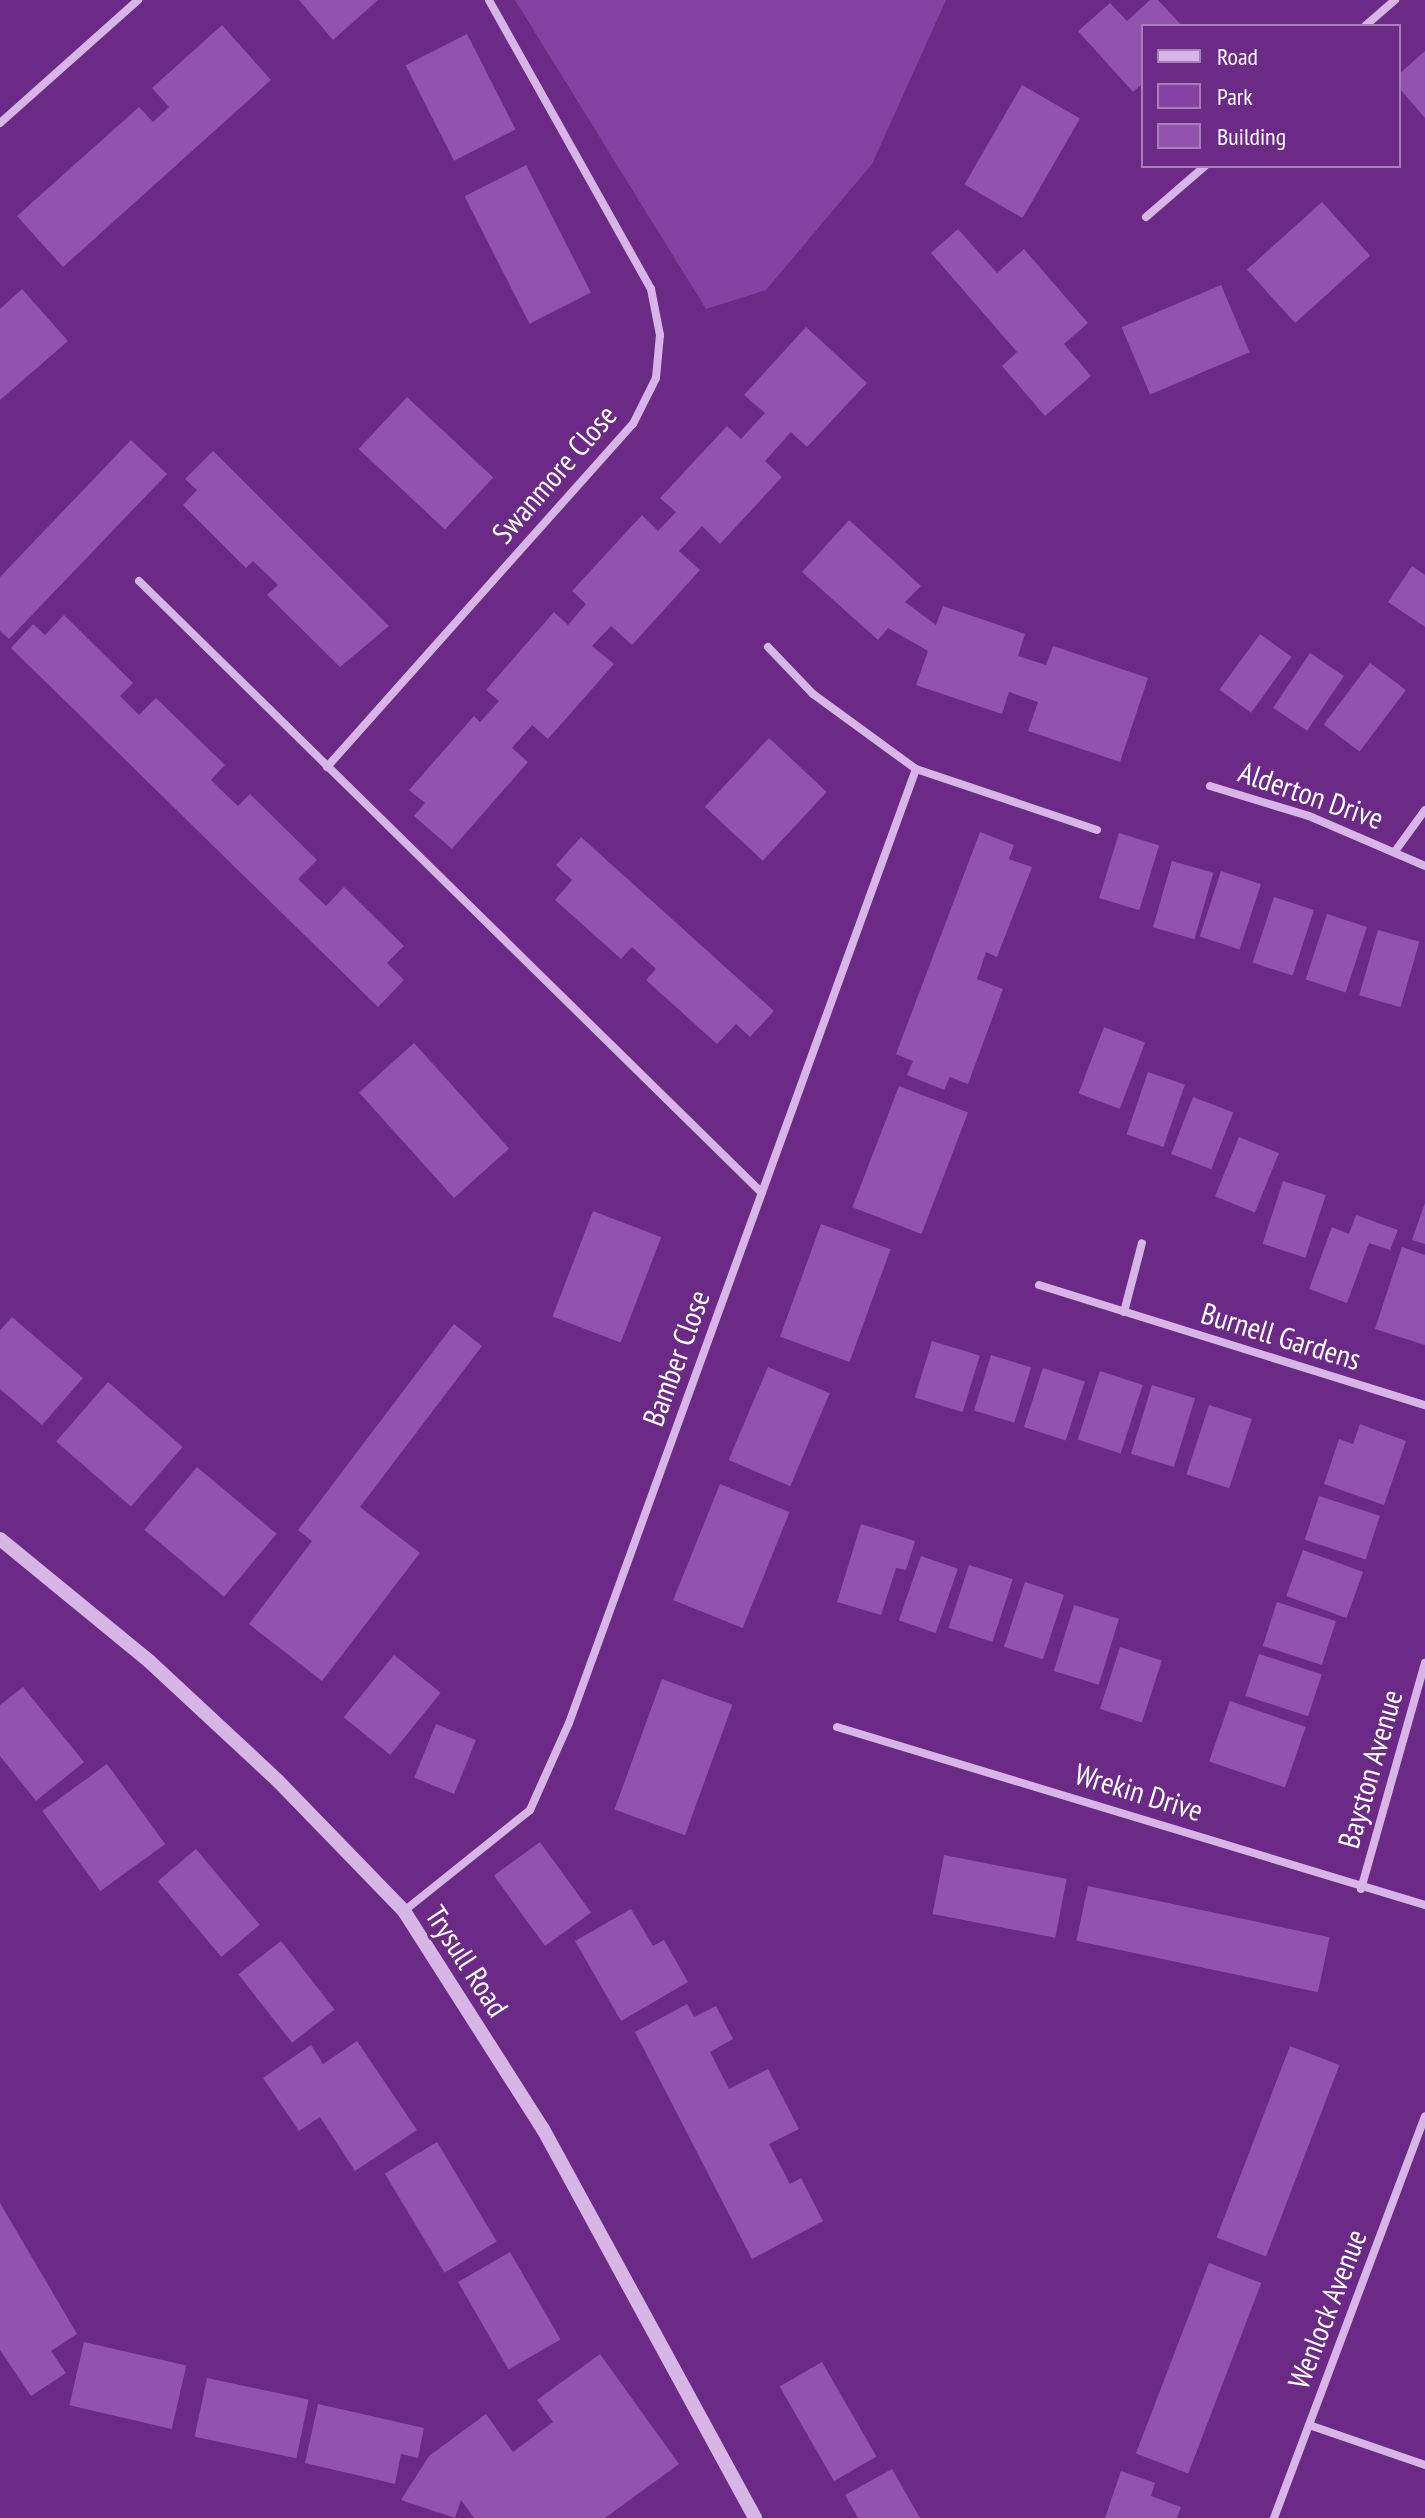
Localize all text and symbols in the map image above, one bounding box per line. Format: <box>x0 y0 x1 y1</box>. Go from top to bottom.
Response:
legend <box>1141 24 1401 168</box>
text: Road <box>1217 41 1258 72</box>
text: Park <box>1217 81 1253 112</box>
text: Building <box>1217 121 1286 152</box>
street label: Swanmore Close <box>484 398 624 550</box>
street label: Alderton Drive <box>1234 753 1388 837</box>
street label: Bamber Close <box>635 1285 717 1431</box>
street label: Burnell Gardens <box>1197 1295 1365 1377</box>
street label: Bayston Avenue <box>1330 1685 1410 1853</box>
street label: Wrekin Drive <box>1071 1755 1207 1829</box>
street label: Trysull Road <box>418 1899 516 2023</box>
street label: Wenlock Avenue <box>1280 2224 1374 2394</box>

